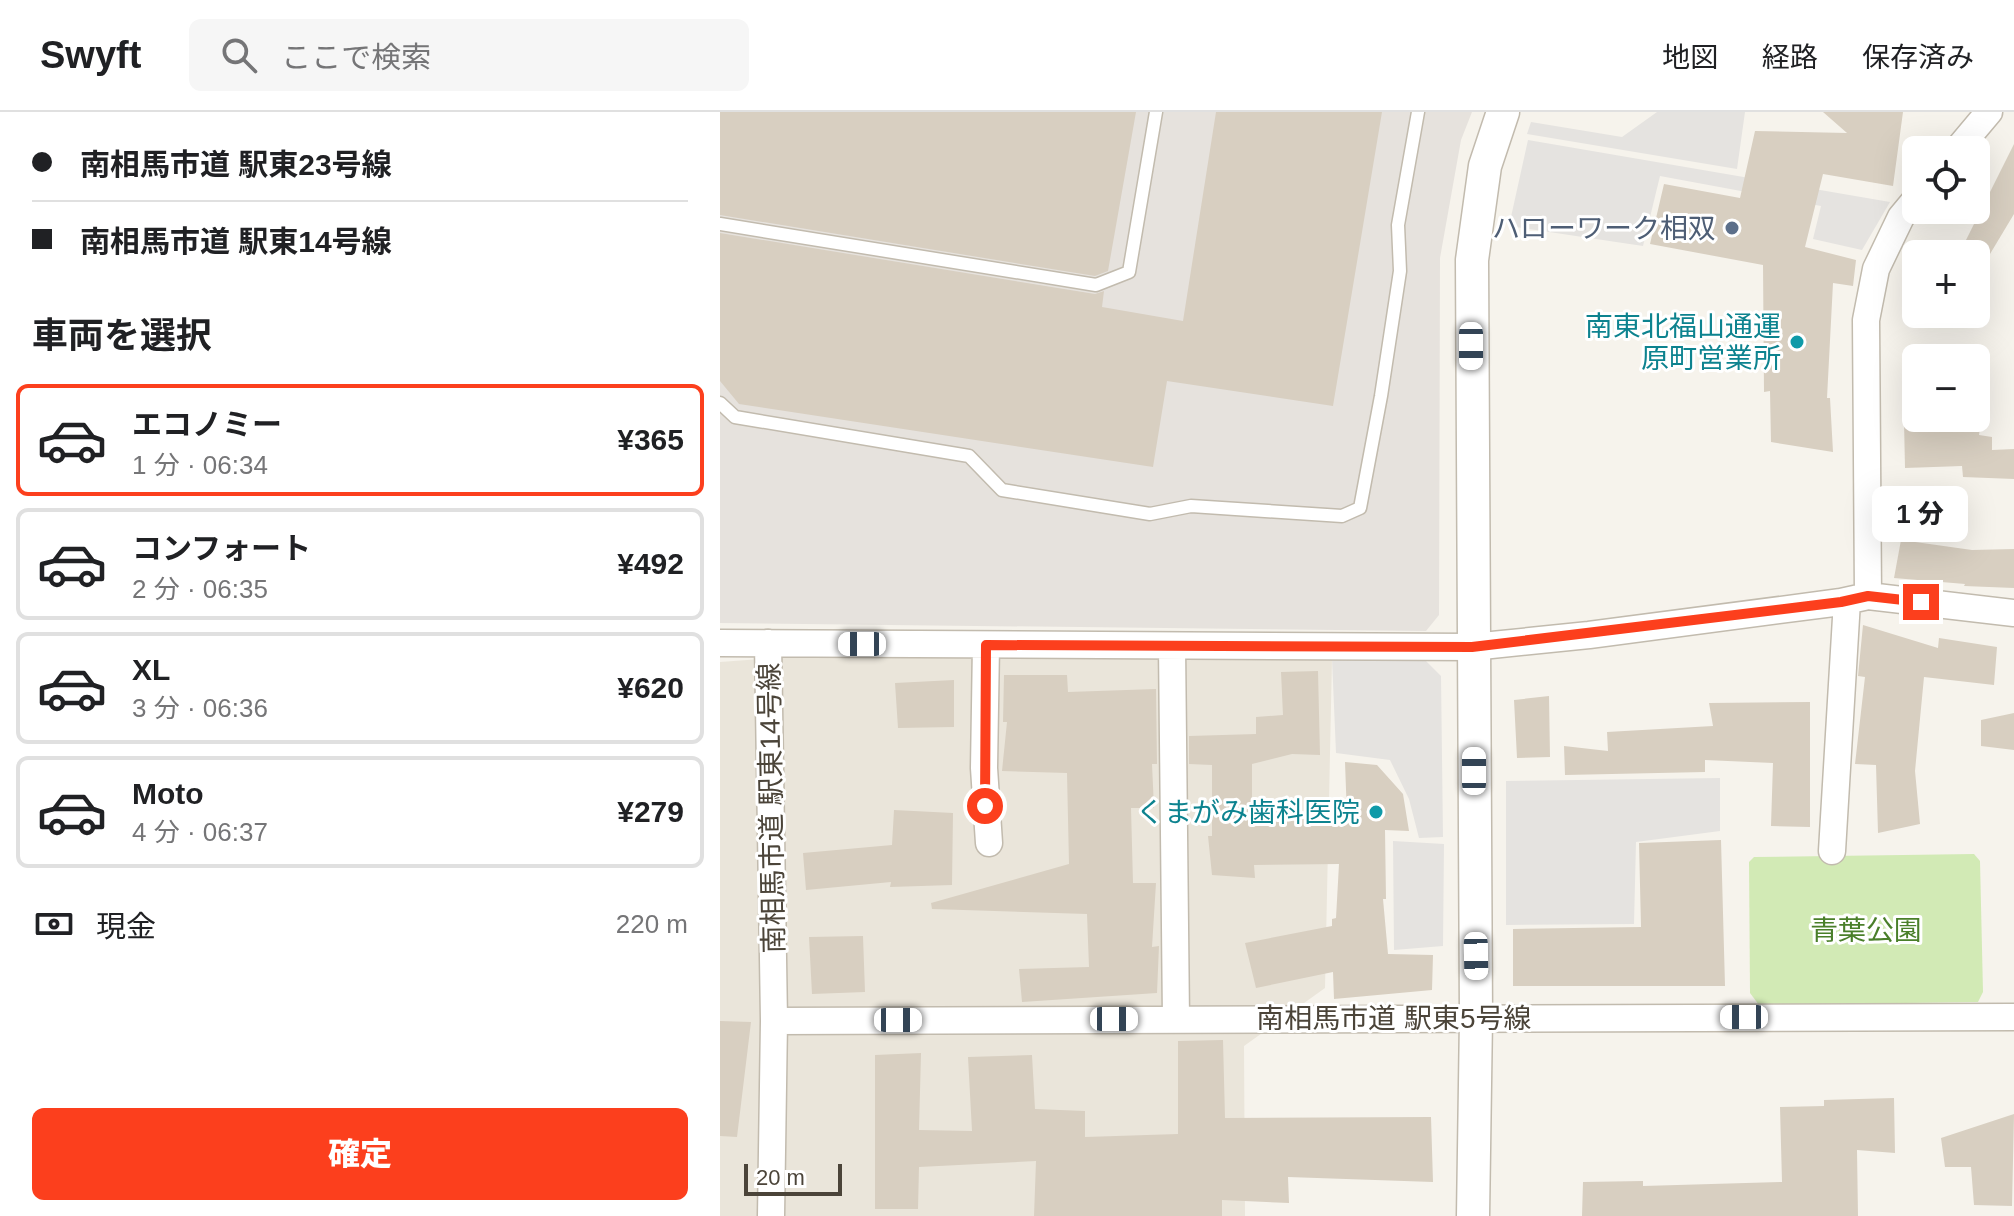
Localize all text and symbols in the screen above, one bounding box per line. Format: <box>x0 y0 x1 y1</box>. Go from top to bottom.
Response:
search box <box>189 19 749 91</box>
icon: search <box>217 33 261 77</box>
text: Swyft <box>40 34 141 76</box>
text: ここで検索 <box>281 41 431 74</box>
text: 地図 <box>1662 42 1718 73</box>
text: 経路 <box>1762 42 1818 73</box>
text: 保存済み <box>1862 42 1974 73</box>
map controls <box>1902 136 1990 432</box>
button: locate <box>1902 136 1990 224</box>
text: 南相馬市道 駅東23号線 <box>80 148 392 181</box>
place label: ハローワーク相双 <box>1492 213 1716 244</box>
marker: ハローワーク相双 <box>1723 219 1741 237</box>
text: 南相馬市道 駅東14号線 <box>80 225 392 258</box>
button: + <box>1902 240 1990 328</box>
place label: 南東北福山通運 原町営業所 <box>1585 311 1781 374</box>
text: 車両を選択 <box>32 315 212 356</box>
car <box>1459 322 1483 370</box>
marker: 南東北福山通運 原町営業所 <box>1788 333 1806 351</box>
button: − <box>1902 344 1990 432</box>
icon: car <box>36 404 108 476</box>
text: エコノミー <box>132 408 282 441</box>
text: ¥365 <box>617 423 684 456</box>
text: 1 分 · 06:34 <box>132 450 268 480</box>
callout: 1 分 <box>1873 486 1969 542</box>
text: 1 分 <box>1896 499 1944 529</box>
icon: car <box>36 528 108 600</box>
text: コンフォート <box>132 532 311 565</box>
text: ¥492 <box>617 547 684 580</box>
text: 2 分 · 06:35 <box>132 574 268 604</box>
route end <box>1903 584 1939 620</box>
car <box>838 632 886 656</box>
icon: car <box>36 652 108 724</box>
text: XL <box>132 653 170 686</box>
street label: 南相馬市道 駅東14号線 <box>753 662 790 954</box>
text: ¥620 <box>617 671 684 704</box>
text: 3 分 · 06:36 <box>132 693 268 723</box>
car <box>1462 747 1486 795</box>
icon: car <box>36 776 108 848</box>
text: Moto <box>132 777 204 810</box>
route start <box>967 788 1003 824</box>
text: ¥279 <box>617 795 684 828</box>
place label: くまがみ歯科医院 <box>1136 797 1360 828</box>
marker: くまがみ歯科医院 <box>1367 803 1385 821</box>
text: 4 分 · 06:37 <box>132 817 268 847</box>
icon: cash <box>32 902 76 946</box>
text: 220 m <box>616 909 688 939</box>
text: 現金 <box>96 910 156 943</box>
park label: 青葉公園 <box>1810 915 1922 946</box>
car <box>1464 932 1488 980</box>
street label: 南相馬市道 駅東5号線 <box>1256 1003 1532 1034</box>
car <box>1720 1005 1768 1029</box>
car <box>1090 1007 1138 1031</box>
car <box>874 1008 922 1032</box>
button: 確定 <box>32 1108 688 1200</box>
scale bar <box>744 1160 842 1196</box>
text: 20 m <box>756 1165 805 1190</box>

